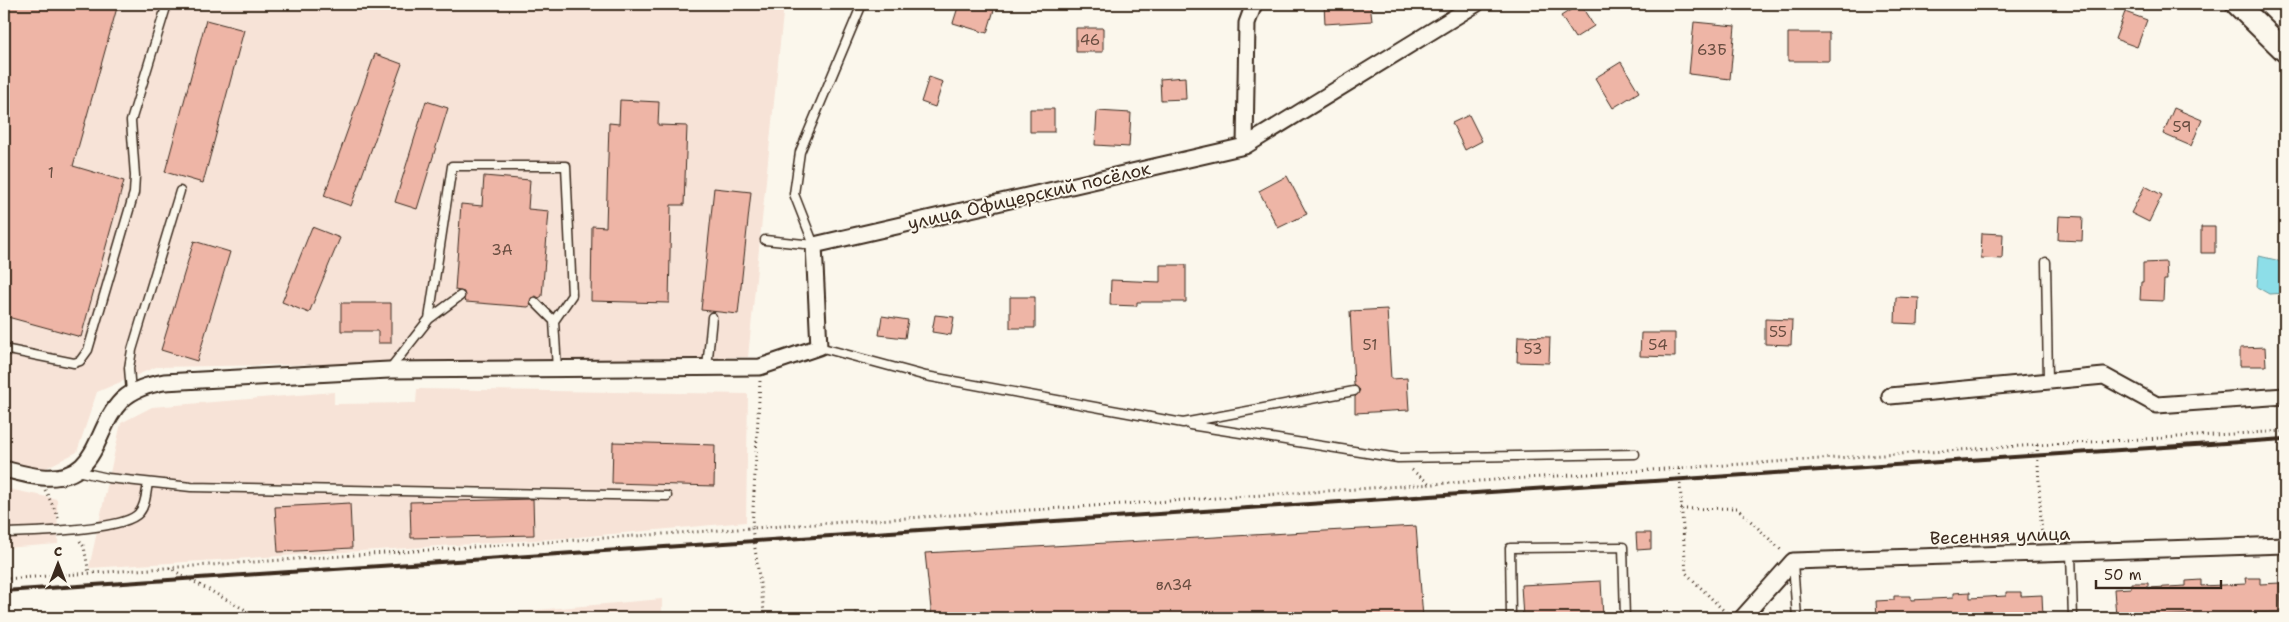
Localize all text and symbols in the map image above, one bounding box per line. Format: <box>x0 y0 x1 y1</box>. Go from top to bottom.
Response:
house number: 46 <box>1080 30 1100 50</box>
house number: 63Б <box>1697 40 1727 60</box>
house number: 59 <box>2173 117 2191 137</box>
street label: улица Офицерский посёлок <box>905 156 1153 236</box>
house number: 1 <box>48 163 54 183</box>
house number: 3А <box>491 240 513 260</box>
house number: 55 <box>1769 322 1787 342</box>
house number: 51 <box>1363 335 1377 355</box>
house number: 54 <box>1648 335 1668 355</box>
house number: 53 <box>1524 339 1543 359</box>
street label: Весенняя улица <box>1929 522 2071 550</box>
north arrow <box>32 540 82 590</box>
text: С <box>54 542 62 560</box>
scale bar <box>2096 557 2222 589</box>
text: 50 m <box>2104 565 2142 585</box>
house number: вл34 <box>1156 575 1192 595</box>

